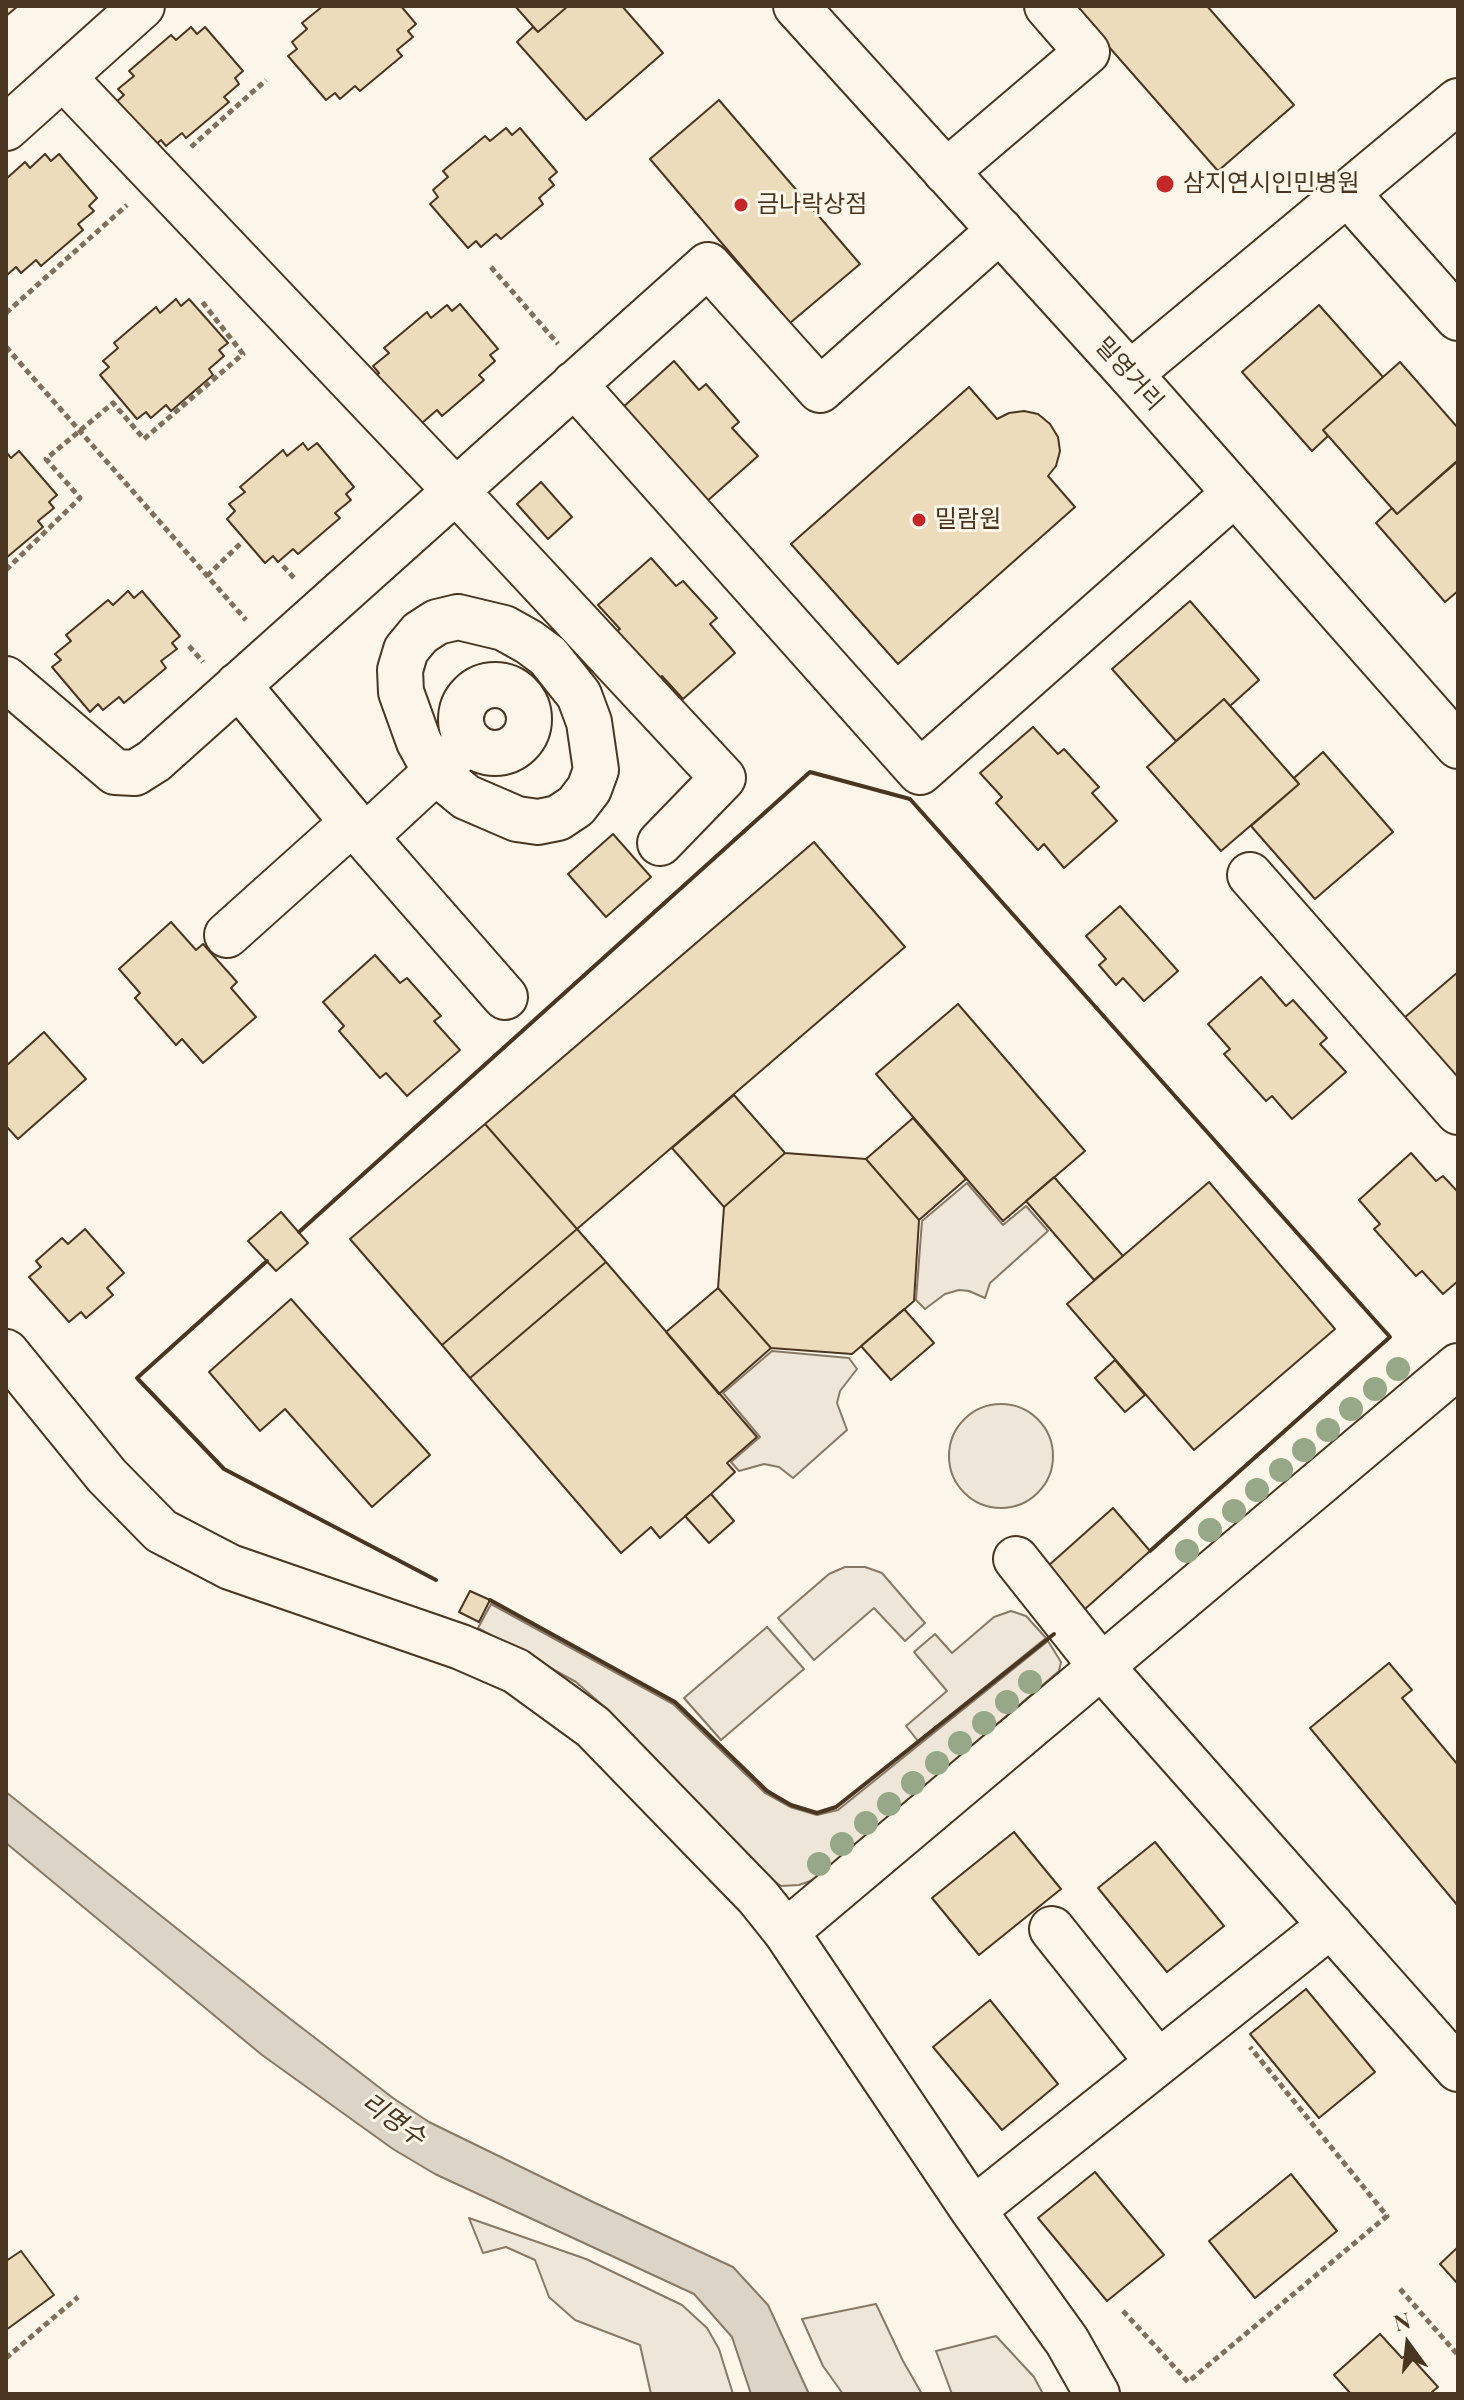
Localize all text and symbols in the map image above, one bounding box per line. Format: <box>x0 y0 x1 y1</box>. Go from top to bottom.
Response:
place label: 삼지연시인민병원 <box>1183 170 1360 198</box>
marker: 삼지연시인민병원 <box>1154 173 1176 195</box>
place label: 금나락상점 <box>757 191 867 219</box>
marker: 금나락상점 <box>732 196 750 214</box>
street label: 밀영거리 <box>1089 332 1169 416</box>
place label: 밀람원 <box>935 506 1001 534</box>
marker: 밀람원 <box>910 511 928 529</box>
water label: 리명수 <box>355 2087 431 2153</box>
north arrow <box>1368 2304 1448 2384</box>
text: N <box>1390 2304 1413 2337</box>

